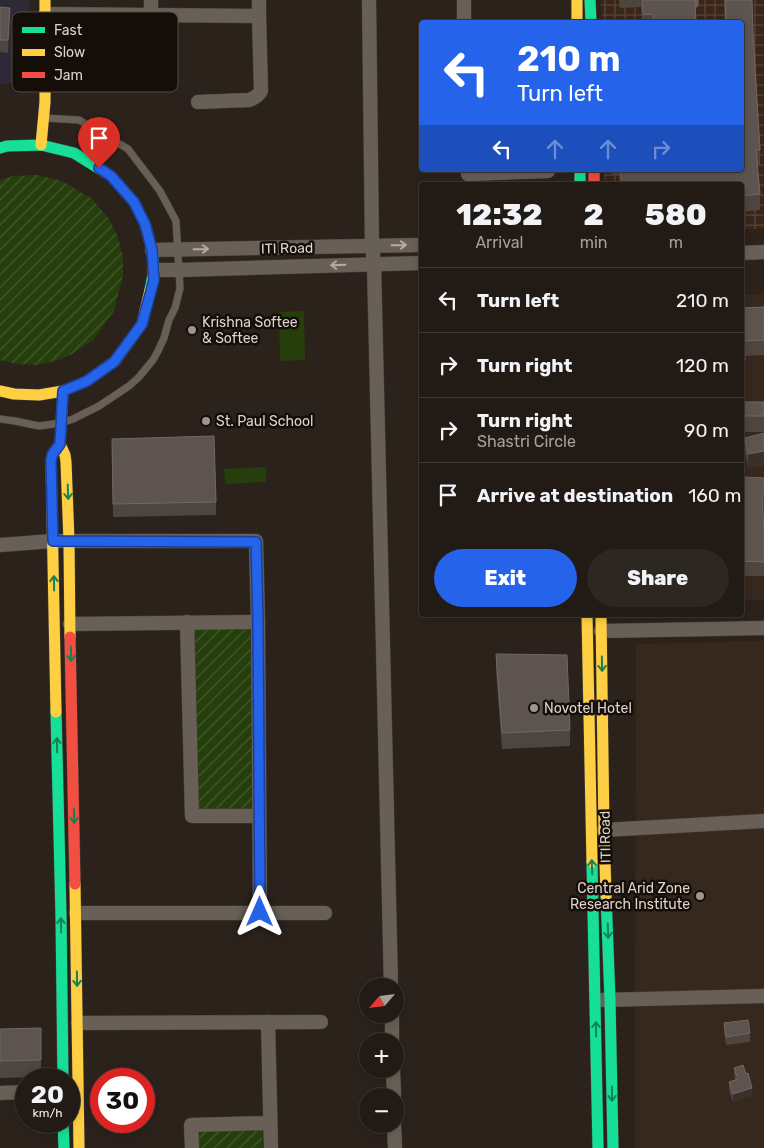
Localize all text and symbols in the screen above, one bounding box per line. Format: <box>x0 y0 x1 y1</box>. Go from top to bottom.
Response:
legend <box>12 12 178 92</box>
text: Fast <box>54 22 83 39</box>
text: 210 m <box>517 38 620 80</box>
icon: left <box>434 40 499 105</box>
text: Slow <box>54 44 85 61</box>
text: Jam <box>54 67 83 84</box>
text: Turn left <box>517 80 603 107</box>
pin <box>78 117 120 168</box>
icon: arrive <box>85 124 113 152</box>
icon: left <box>488 135 516 163</box>
icon: ahead <box>541 135 569 163</box>
icon: ahead <box>594 135 622 163</box>
icon: right <box>647 135 675 163</box>
text: 12:32 <box>456 197 542 233</box>
text: 2 <box>584 197 604 233</box>
text: 580 <box>645 197 707 233</box>
text: Arrival <box>475 233 523 252</box>
text: min <box>580 233 608 252</box>
text: m <box>669 233 683 252</box>
street label: ITI Road <box>261 240 313 257</box>
one-way arrow <box>390 241 406 250</box>
one-way arrow <box>193 245 209 254</box>
one-way arrow <box>330 260 346 270</box>
icon: left <box>434 286 462 314</box>
text: Turn left <box>477 289 559 312</box>
text: 210 m <box>676 289 729 312</box>
place label: Krishna Softee & Softee <box>202 314 298 347</box>
marker: Krishna Softee & Softee <box>186 324 198 336</box>
icon: right <box>434 351 462 379</box>
text: Turn right <box>477 354 572 377</box>
text: 120 m <box>676 354 729 377</box>
text: Turn right <box>477 409 572 432</box>
place label: St. Paul School <box>216 413 313 430</box>
marker: St. Paul School <box>200 415 212 427</box>
icon: right <box>434 416 462 444</box>
text: 90 m <box>684 419 729 442</box>
text: Shastri Circle <box>477 432 576 451</box>
icon: arrive <box>434 481 462 509</box>
one-way arrow <box>63 483 72 499</box>
text: Arrive at destination <box>477 484 673 507</box>
text: 160 m <box>688 484 741 507</box>
button: Exit <box>434 549 577 607</box>
button: Share <box>587 549 729 607</box>
one-way arrow <box>49 575 58 591</box>
one-way arrow <box>66 646 75 662</box>
one-way arrow <box>597 655 607 671</box>
place label: Novotel Hotel <box>544 700 632 717</box>
marker: Novotel Hotel <box>528 702 540 714</box>
one-way arrow <box>52 737 62 754</box>
one-way arrow <box>69 808 79 824</box>
street label: ITI Road <box>597 811 614 863</box>
one-way arrow <box>587 859 596 875</box>
place label: Central Arid Zone Research Institute <box>570 880 690 913</box>
position arrow <box>233 885 285 937</box>
marker: Central Arid Zone Research Institute <box>694 890 706 902</box>
one-way arrow <box>56 917 66 934</box>
one-way arrow <box>603 923 612 939</box>
one-way arrow <box>72 970 82 987</box>
north arrow <box>359 978 404 1022</box>
map controls <box>359 978 404 1133</box>
one-way arrow <box>591 1022 601 1038</box>
button: + <box>359 1033 404 1078</box>
speed limit sign: 30 <box>90 1068 155 1133</box>
text: 20 <box>31 1080 64 1109</box>
one-way arrow <box>607 1085 617 1101</box>
button: − <box>359 1088 404 1133</box>
text: km/h <box>33 1106 62 1120</box>

